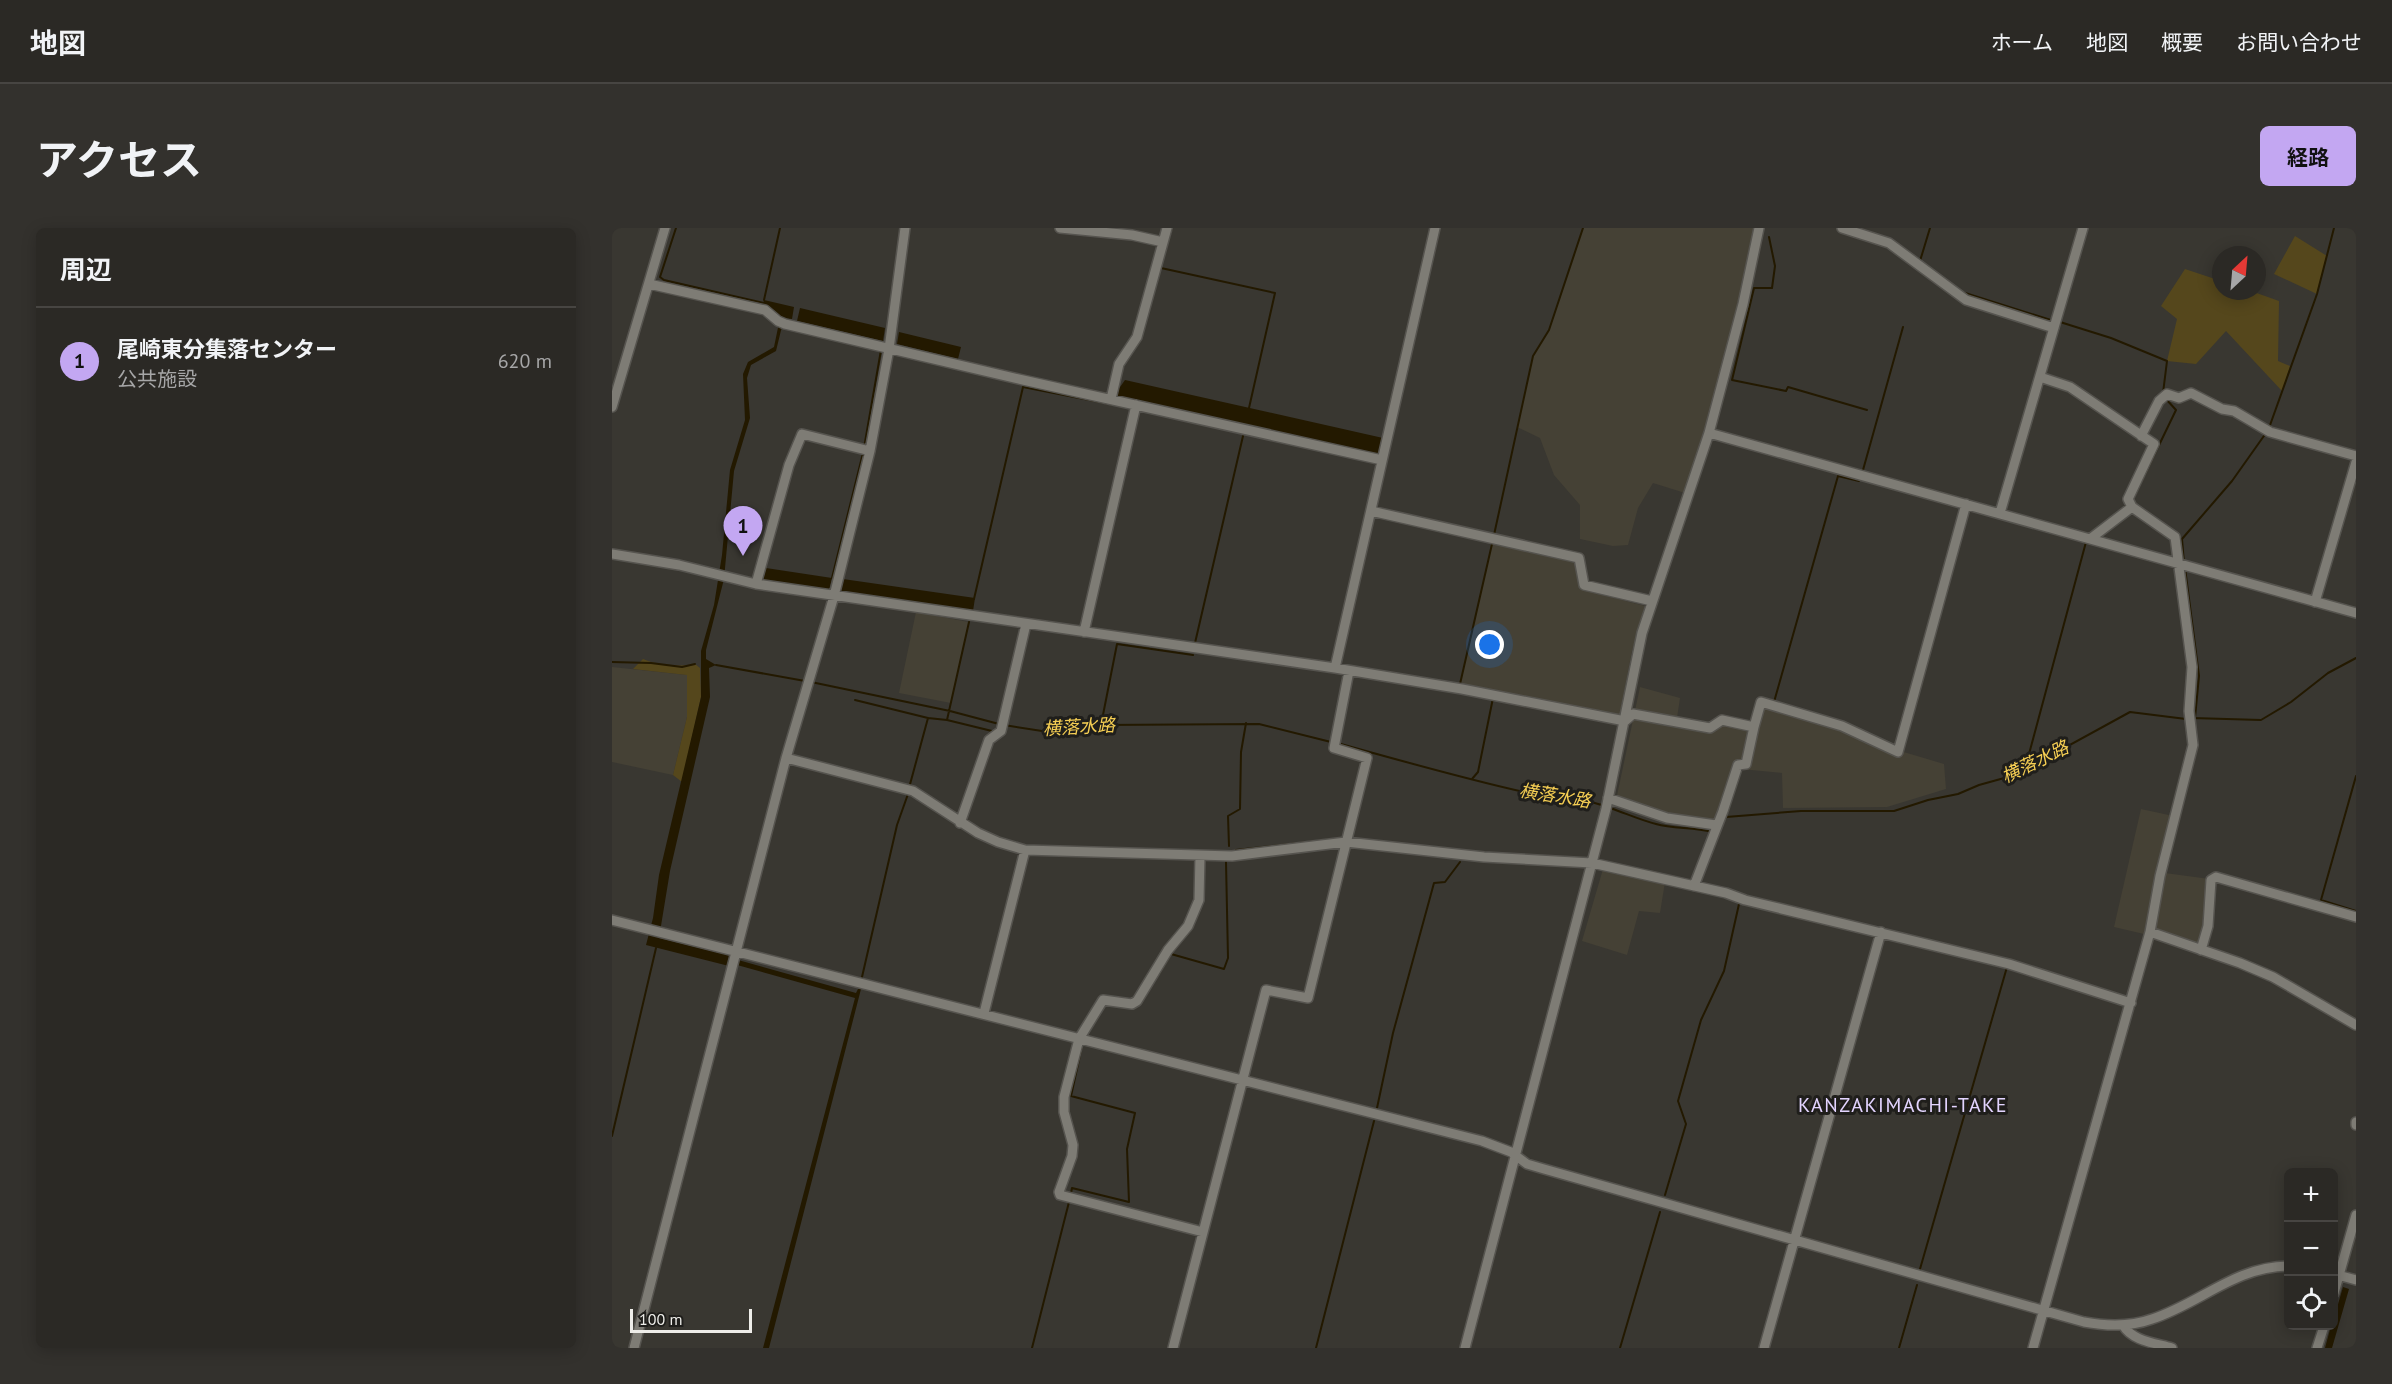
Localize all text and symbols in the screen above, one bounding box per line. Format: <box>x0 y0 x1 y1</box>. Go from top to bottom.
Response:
text: 地図 <box>30 24 86 61</box>
text: ホーム <box>1991 29 2053 56</box>
text: 地図 <box>2086 29 2128 56</box>
text: 概要 <box>2161 29 2203 56</box>
text: お問い合わせ <box>2236 29 2362 56</box>
button: 経路 <box>2260 126 2356 186</box>
text: アクセス <box>36 132 202 187</box>
north arrow <box>2212 246 2266 300</box>
text: 周辺 <box>60 253 112 286</box>
text: 尾崎東分集落センター <box>117 335 337 363</box>
text: 1 <box>74 348 85 374</box>
text: 620 m <box>498 348 552 374</box>
text: 公共施設 <box>117 366 197 392</box>
pin: 1 <box>724 506 762 556</box>
your location <box>1475 630 1504 659</box>
water label: 横落水路 <box>1042 713 1118 740</box>
water label: 横落水路 <box>1997 735 2074 788</box>
water label: 横落水路 <box>1518 779 1594 813</box>
district label: KANZAKIMACHI-TAKE <box>1798 1092 2008 1118</box>
map controls <box>2284 1168 2338 1330</box>
button: + <box>2284 1168 2338 1222</box>
button: − <box>2284 1222 2338 1276</box>
button: locate <box>2284 1276 2338 1330</box>
scale bar <box>630 1306 752 1334</box>
text: 100 m <box>639 1309 682 1329</box>

